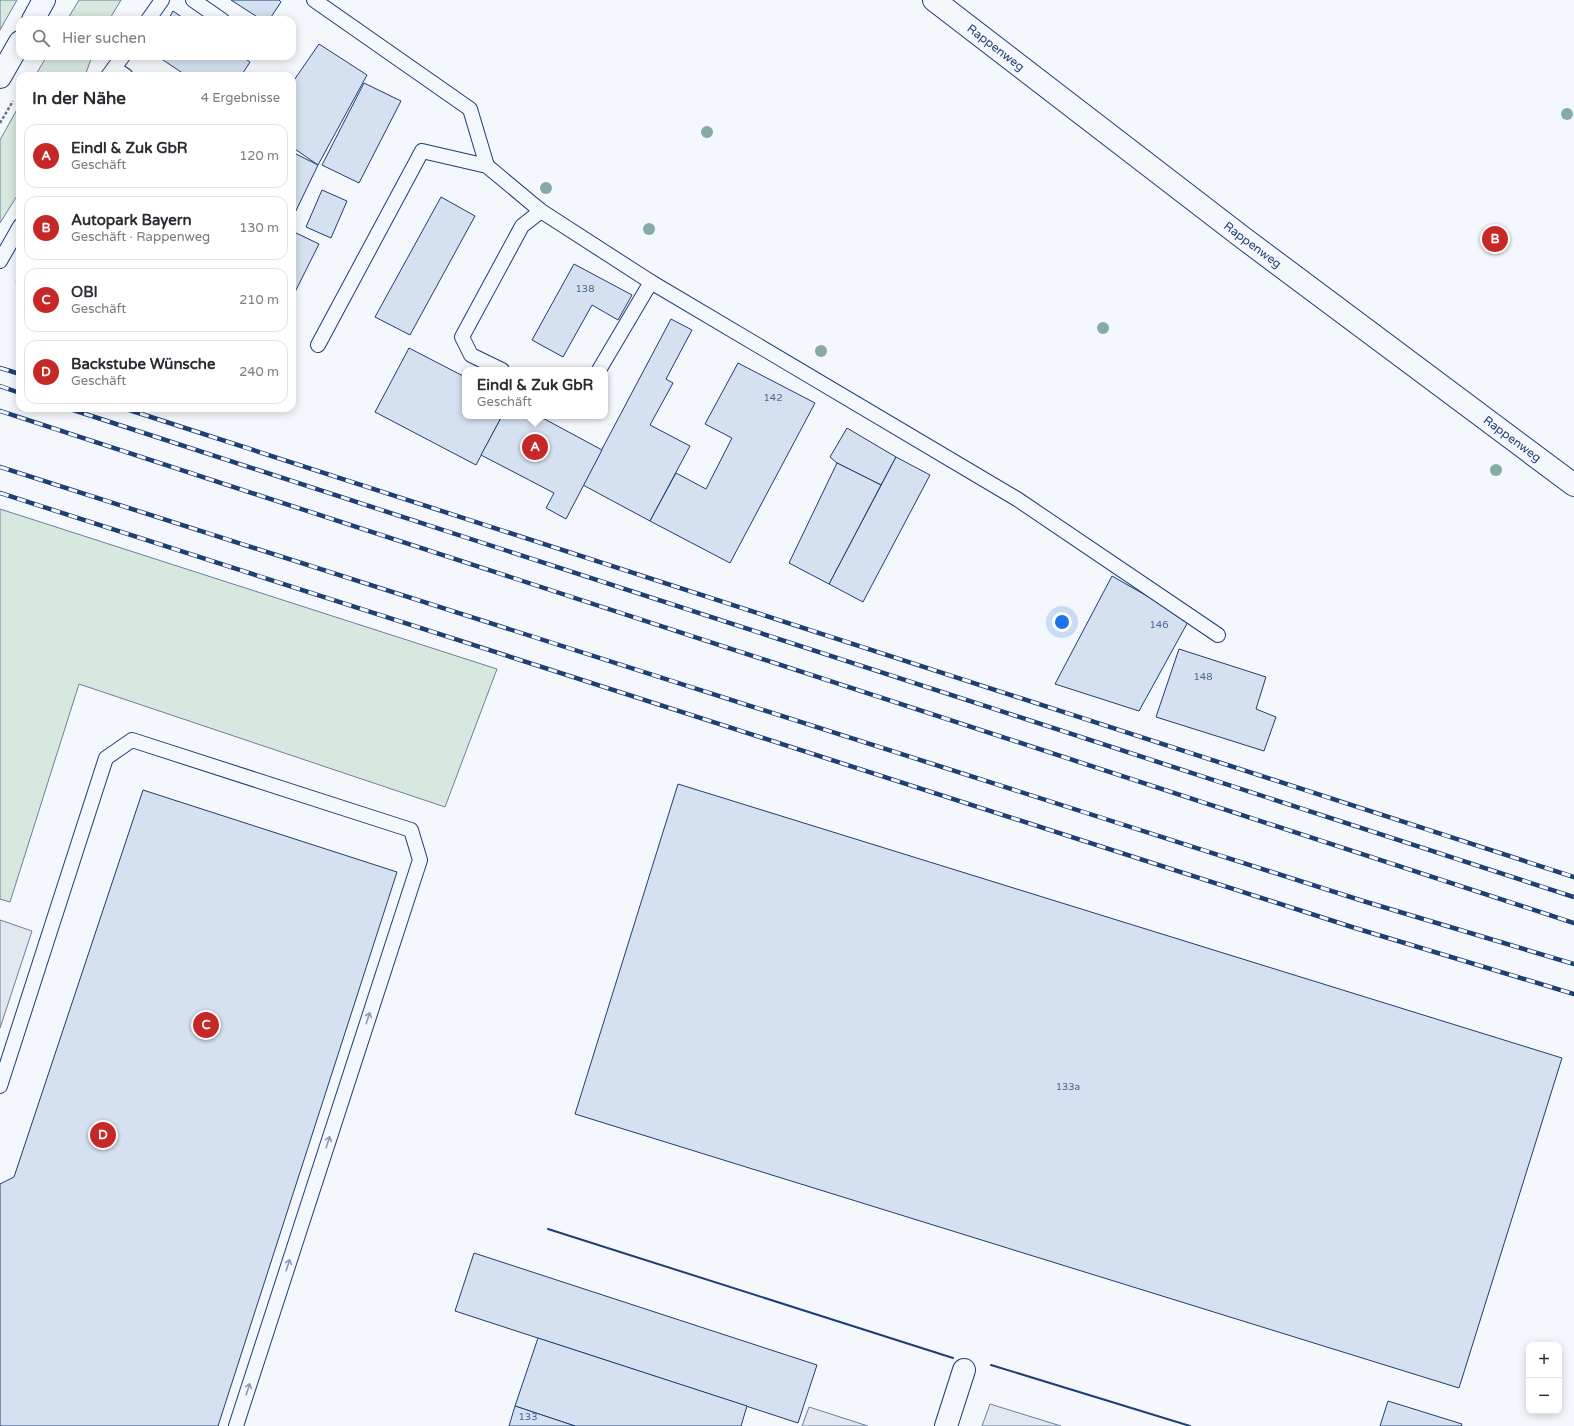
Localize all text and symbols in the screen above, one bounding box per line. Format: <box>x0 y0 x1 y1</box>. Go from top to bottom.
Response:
search box <box>16 16 296 60</box>
street label: Rappenweg <box>965 21 1027 74</box>
icon: search <box>30 27 52 49</box>
text: Hier suchen <box>62 29 146 47</box>
text: In der Nähe <box>32 88 126 109</box>
text: 4 Ergebnisse <box>201 90 280 106</box>
text: Eindl & Zuk GbR <box>71 139 188 157</box>
text: A <box>41 148 51 164</box>
text: 120 m <box>239 148 279 164</box>
text: Geschäft <box>71 157 126 173</box>
text: Autopark Bayern <box>71 211 192 229</box>
street label: Rappenweg <box>1221 219 1284 271</box>
text: B <box>41 220 51 236</box>
text: 130 m <box>239 220 279 236</box>
pin: B <box>1482 224 1508 254</box>
text: Geschäft · Rappenweg <box>71 229 210 245</box>
text: OBI <box>71 283 98 301</box>
house number: 138 <box>576 283 594 295</box>
text: C <box>41 292 51 308</box>
text: 210 m <box>239 292 279 308</box>
text: Geschäft <box>71 301 126 317</box>
text: Backstube Wünsche <box>71 355 215 373</box>
text: D <box>41 364 51 380</box>
text: 240 m <box>239 364 279 380</box>
popup <box>462 367 608 419</box>
text: Geschäft <box>71 373 126 389</box>
text: Eindl & Zuk GbR <box>477 376 593 394</box>
house number: 142 <box>764 392 782 404</box>
text: Geschäft <box>477 394 532 410</box>
street label: Rappenweg <box>1481 413 1544 465</box>
pin: A <box>522 432 548 462</box>
your location <box>1052 612 1072 632</box>
house number: 146 <box>1150 619 1168 631</box>
house number: 148 <box>1194 671 1212 683</box>
pin: C <box>193 1010 219 1040</box>
one-way arrow <box>365 1012 373 1024</box>
house number: 133a <box>1056 1081 1080 1093</box>
pin: D <box>90 1120 116 1150</box>
one-way arrow <box>325 1135 332 1148</box>
one-way arrow <box>285 1259 292 1272</box>
map controls <box>1526 1342 1562 1414</box>
button: + <box>1526 1342 1562 1378</box>
button: − <box>1526 1378 1562 1414</box>
one-way arrow <box>245 1383 252 1396</box>
house number: 133 <box>519 1411 537 1423</box>

